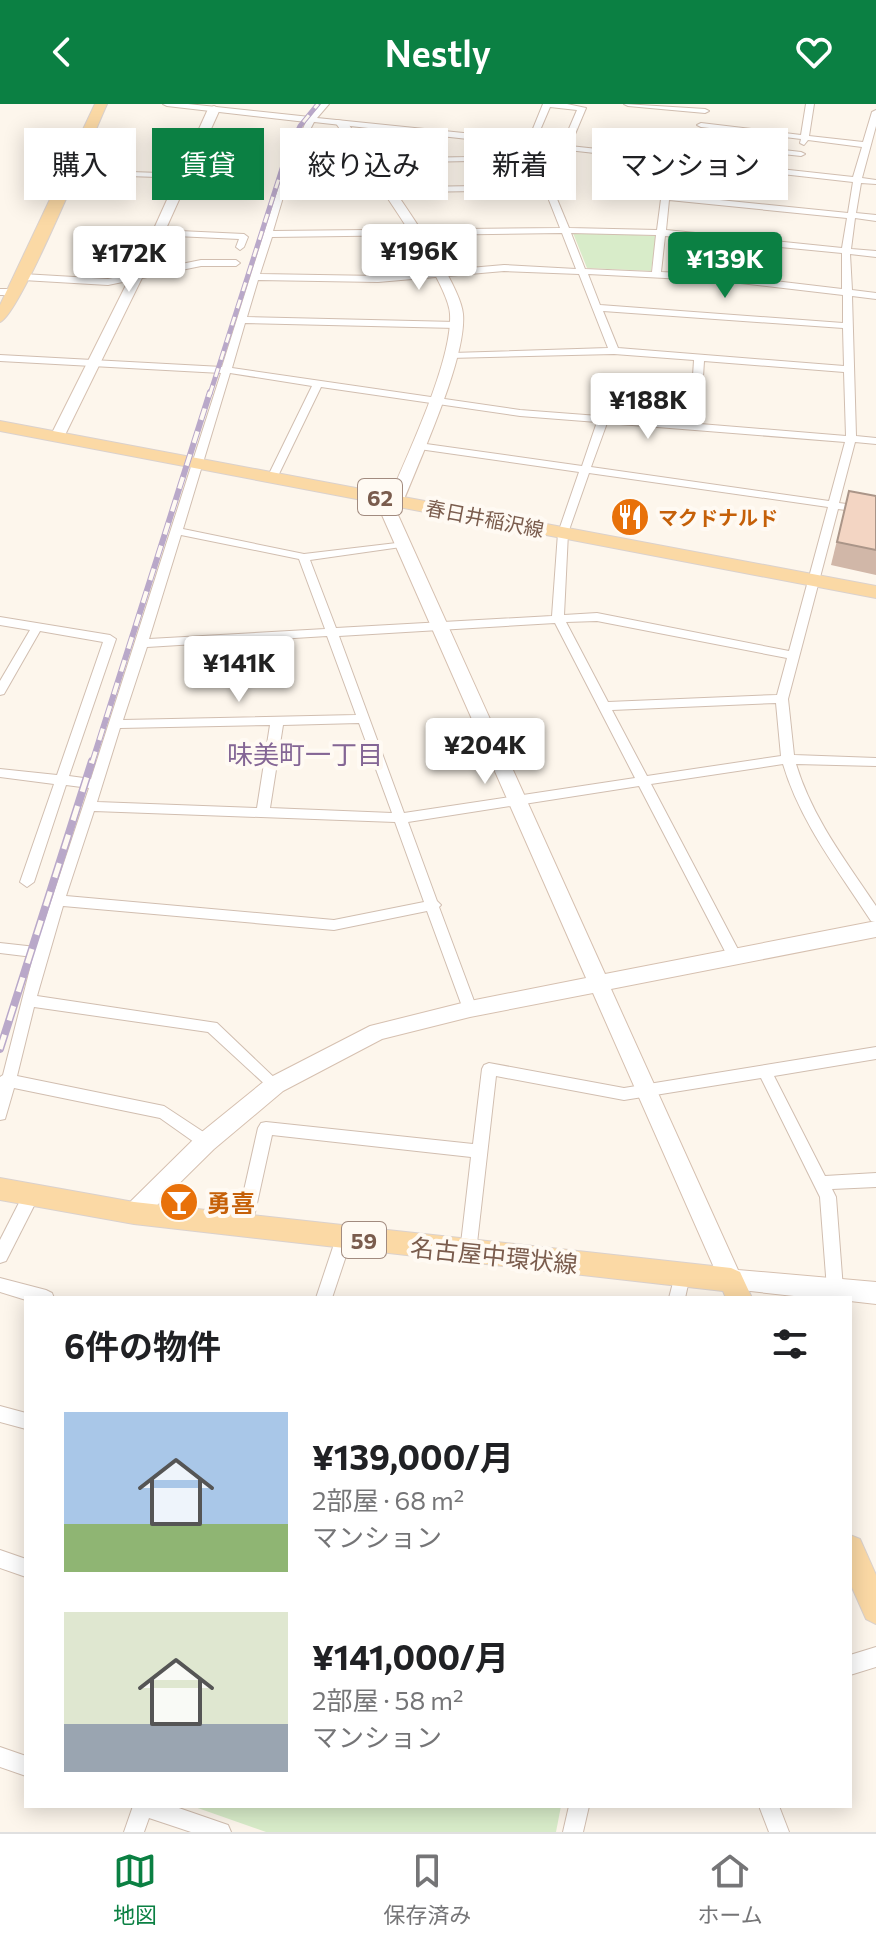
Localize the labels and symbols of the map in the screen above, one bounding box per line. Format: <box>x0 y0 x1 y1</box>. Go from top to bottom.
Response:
pin: ¥196K <box>363 224 475 292</box>
pin: ¥172K <box>73 226 185 294</box>
pin: ¥139K <box>669 232 781 300</box>
pin: ¥188K <box>592 373 704 441</box>
road number: 62 <box>358 479 402 515</box>
street label: 春日井稲沢線 <box>424 495 546 541</box>
restaurant icon: マクドナルド <box>609 496 651 538</box>
place label: マクドナルド <box>658 505 778 529</box>
pin: ¥141K <box>183 636 295 704</box>
pin: ¥204K <box>429 718 541 786</box>
district label: 味美町一丁目 <box>227 738 383 769</box>
bar icon: 勇喜 <box>158 1181 200 1223</box>
place label: 勇喜 <box>207 1188 255 1217</box>
road number: 59 <box>342 1222 386 1258</box>
street label: 名古屋中環状線 <box>409 1232 579 1278</box>

